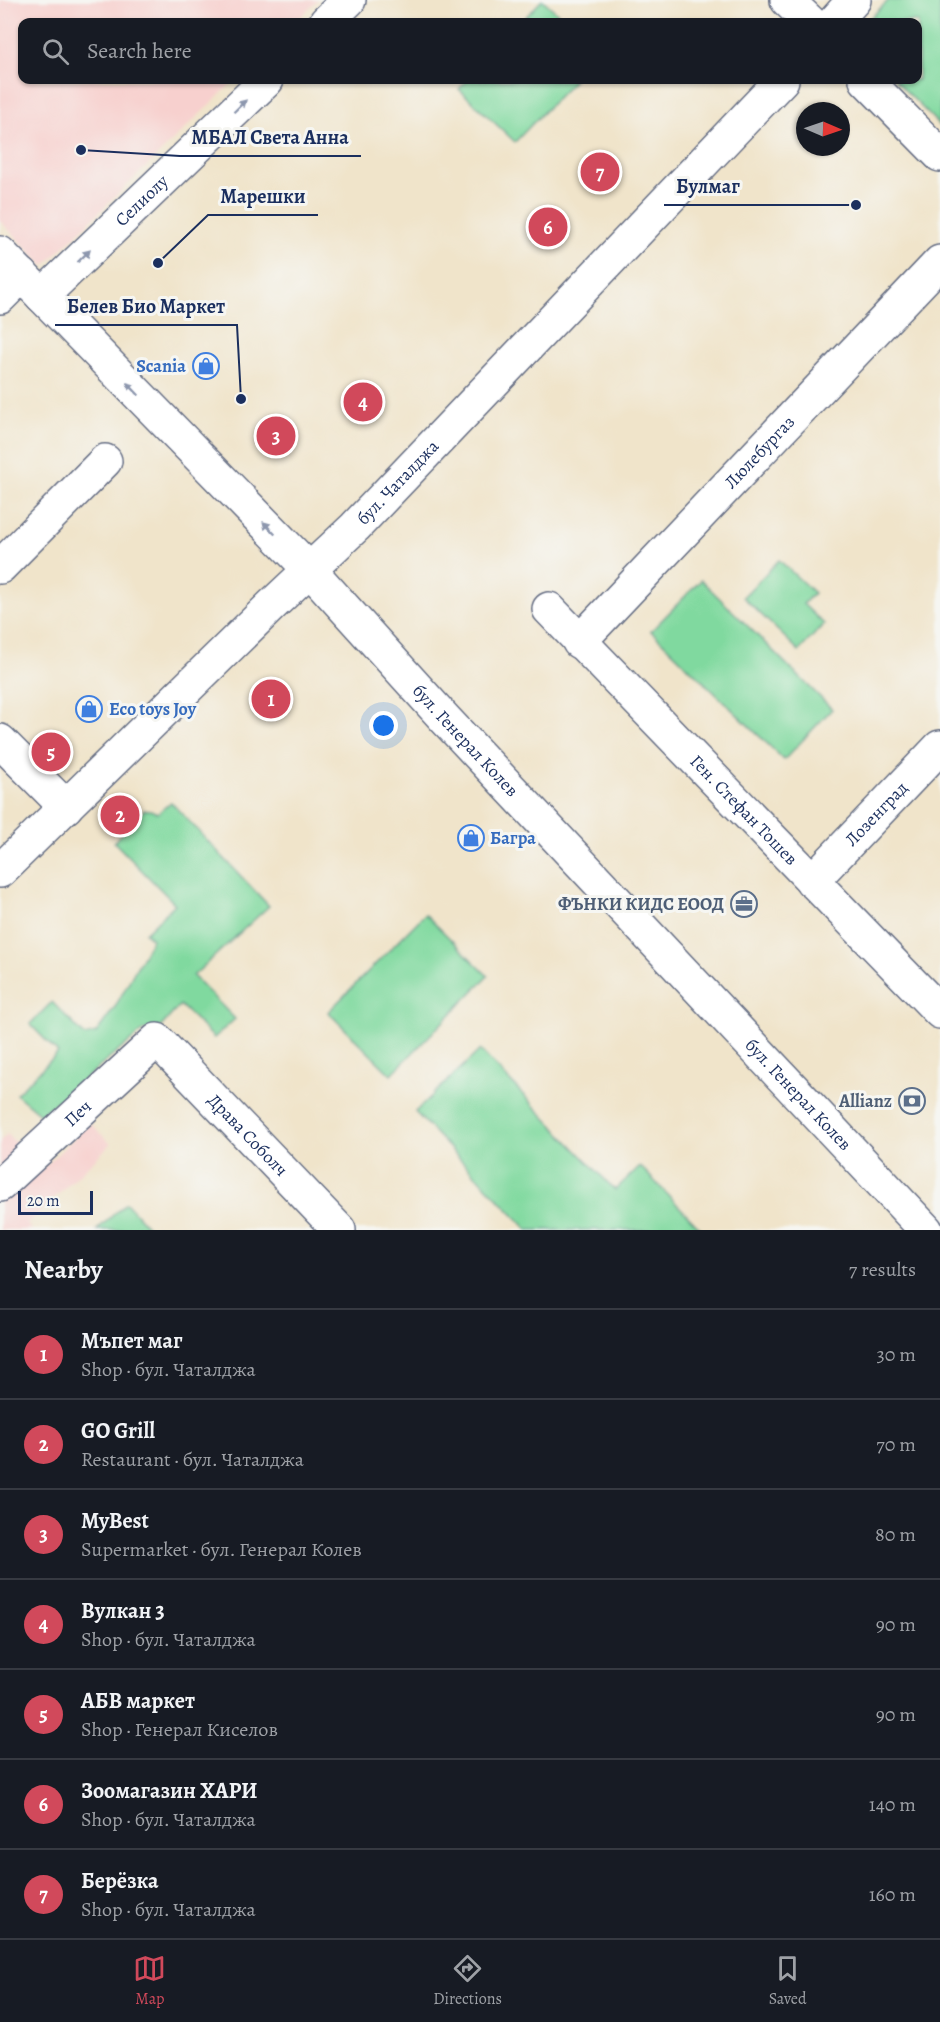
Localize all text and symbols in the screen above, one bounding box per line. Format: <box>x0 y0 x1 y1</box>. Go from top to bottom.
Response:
search box <box>18 18 922 84</box>
icon: search <box>39 35 72 68</box>
text: Search here <box>87 36 192 66</box>
one-way arrow <box>233 99 248 113</box>
north arrow <box>796 102 850 156</box>
callout: МБАЛ Света Анна <box>180 118 361 156</box>
text: МБАЛ Света Анна <box>191 124 349 151</box>
pin: 7 <box>580 150 620 195</box>
callout: Булмаг <box>664 167 753 205</box>
street label: Селиолу <box>110 169 174 232</box>
text: Булмаг <box>676 173 740 200</box>
callout: Марешки <box>208 177 318 215</box>
text: Марешки <box>220 183 306 210</box>
pin: 6 <box>528 204 568 250</box>
one-way arrow <box>77 249 91 263</box>
callout: Белев Био Маркет <box>55 287 237 325</box>
text: Белев Био Маркет <box>67 293 225 320</box>
shop icon: Scania <box>191 351 221 381</box>
place label: Scania <box>136 354 186 378</box>
pin: 4 <box>344 380 382 424</box>
one-way arrow <box>126 382 140 396</box>
street label: Люлебургаз <box>719 410 800 494</box>
pin: 3 <box>256 414 296 458</box>
street label: бул. Чаталджа <box>351 434 444 530</box>
one-way arrow <box>262 522 276 536</box>
pin: 1 <box>252 676 290 722</box>
street label: бул. Генерал Колев <box>407 679 524 802</box>
shop icon: Eco toys Joy <box>74 694 104 724</box>
place label: Eco toys Joy <box>109 697 197 721</box>
your location <box>369 711 398 740</box>
pin: 5 <box>32 730 70 774</box>
street label: Ген. Стефан Тошев <box>685 749 803 870</box>
street label: Лозенград <box>840 776 913 851</box>
pin: 2 <box>100 792 140 838</box>
shop icon: Багра <box>456 823 486 853</box>
place label: Багра <box>490 826 536 850</box>
office icon: ФЪНКИ КИДС ЕООД <box>729 889 759 919</box>
place label: ФЪНКИ КИДС ЕООД <box>558 892 724 916</box>
street label: бул. Генерал Колев <box>740 1033 857 1156</box>
bank icon: Allianz <box>897 1086 927 1116</box>
street label: Драва Соболч <box>203 1088 293 1181</box>
place label: Allianz <box>838 1089 892 1113</box>
street label: Печ <box>59 1094 97 1132</box>
scale bar <box>18 1188 93 1216</box>
text: 20 m <box>27 1190 60 1212</box>
text: Nearby <box>24 1252 103 1287</box>
text: 7 results <box>849 1256 916 1283</box>
text: Мъпет маг <box>81 1326 183 1356</box>
text: 1 <box>40 1341 47 1368</box>
text: 30 m <box>876 1341 916 1368</box>
text: Shop · бул. Чаталджа <box>81 1356 256 1383</box>
text: GO Grill <box>81 1416 155 1446</box>
text: 2 <box>39 1431 48 1458</box>
text: 70 m <box>876 1431 916 1458</box>
text: Restaurant · бул. Чаталджа <box>81 1446 304 1473</box>
text: MyBest <box>81 1506 149 1536</box>
text: 3 <box>39 1521 48 1548</box>
text: 80 m <box>875 1521 916 1548</box>
text: Supermarket · бул. Генерал Колев <box>81 1536 362 1563</box>
text: Вулкан 3 <box>81 1596 165 1626</box>
text: 4 <box>39 1611 48 1638</box>
text: 90 m <box>876 1611 916 1638</box>
text: Shop · бул. Чаталджа <box>81 1626 256 1653</box>
text: АБВ маркет <box>81 1686 195 1716</box>
text: 5 <box>39 1701 48 1728</box>
text: 90 m <box>876 1701 916 1728</box>
text: Shop · Генерал Киселов <box>81 1716 278 1743</box>
text: Зоомагазин ХАРИ <box>81 1776 258 1806</box>
text: 6 <box>39 1791 48 1818</box>
text: 140 m <box>869 1791 916 1818</box>
text: Shop · бул. Чаталджа <box>81 1806 256 1833</box>
text: Берёзка <box>81 1866 158 1896</box>
text: 7 <box>39 1881 48 1908</box>
text: 160 m <box>869 1881 916 1908</box>
text: Shop · бул. Чаталджа <box>81 1896 256 1923</box>
tab: Map <box>133 1952 166 2010</box>
tab: Directions <box>433 1952 502 2010</box>
tab: Saved <box>769 1952 807 2010</box>

